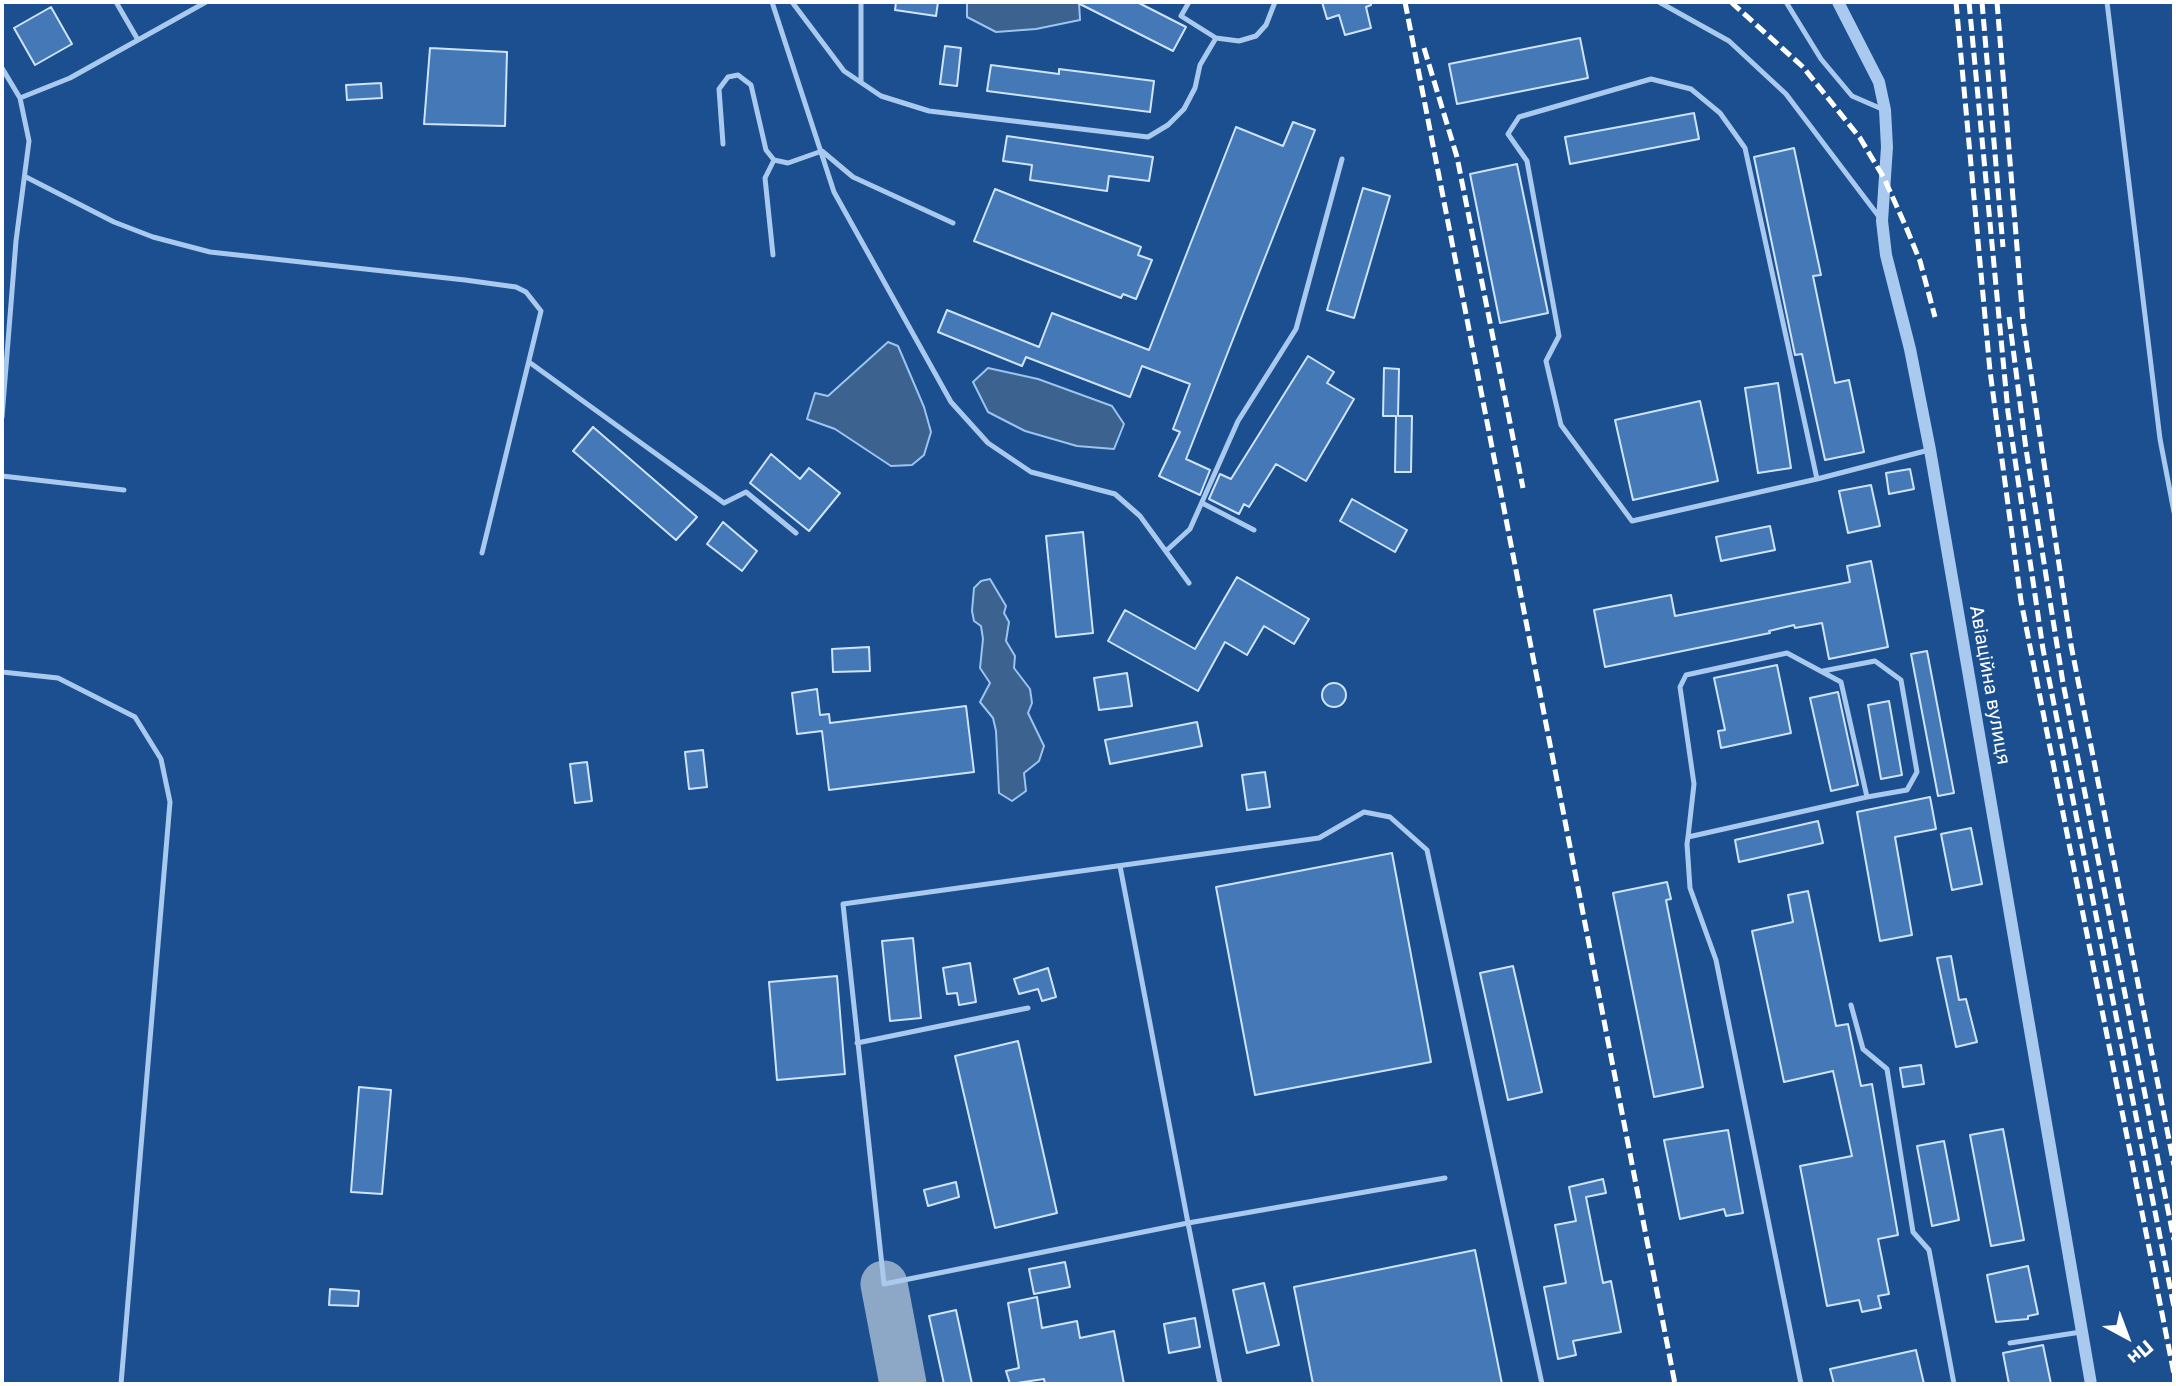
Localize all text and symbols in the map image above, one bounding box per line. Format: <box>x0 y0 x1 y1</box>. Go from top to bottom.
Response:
street label: Авіаційна вулиця <box>1965 604 2015 766</box>
north arrow <box>2092 1302 2162 1372</box>
text: Пн <box>2124 1336 2158 1370</box>

